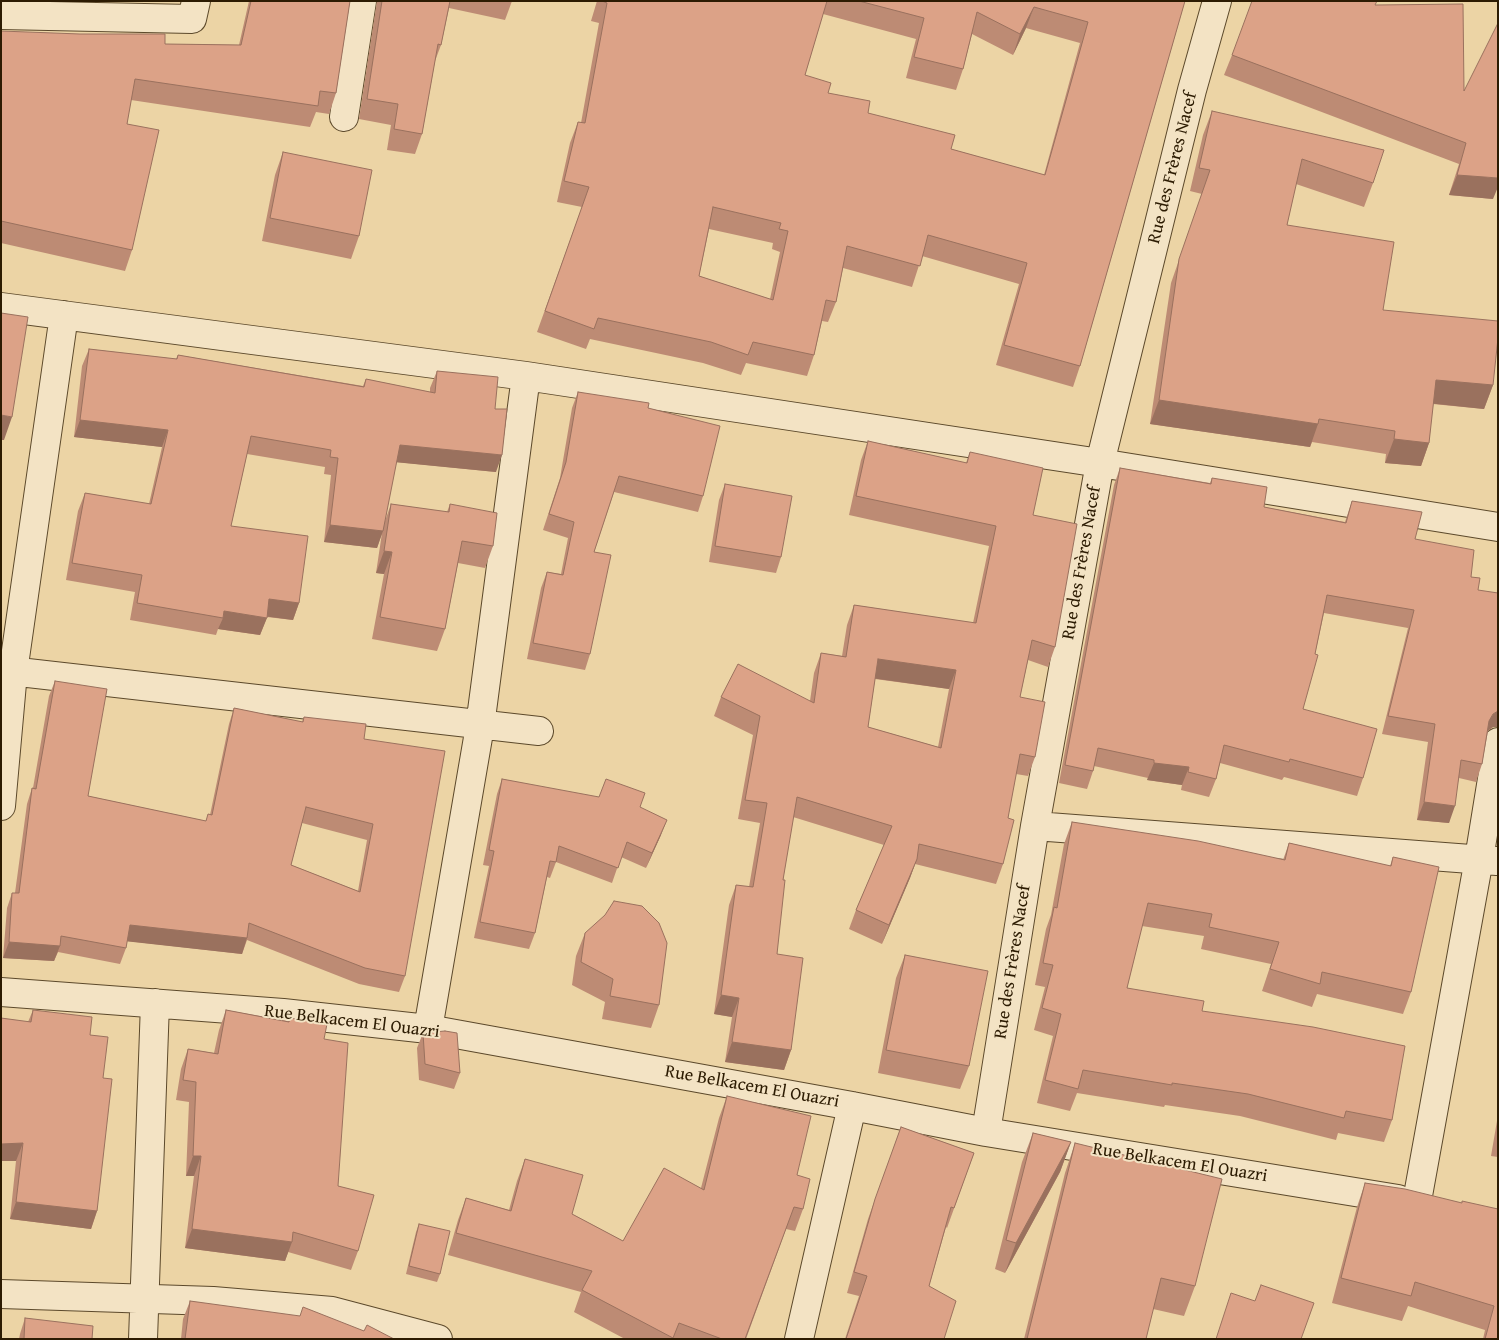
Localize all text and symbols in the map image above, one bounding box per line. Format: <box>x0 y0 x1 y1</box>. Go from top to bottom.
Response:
street label: Rue des Frères Nacef <box>1144 90 1202 246</box>
street label: Rue des Frères Nacef <box>1058 485 1106 641</box>
street label: Rue des Frères Nacef <box>990 884 1036 1040</box>
street label: Rue Belkacem El Ouazri <box>263 1001 441 1043</box>
street label: Rue Belkacem El Ouazri <box>663 1061 841 1113</box>
street label: Rue Belkacem El Ouazri <box>1091 1139 1269 1187</box>

